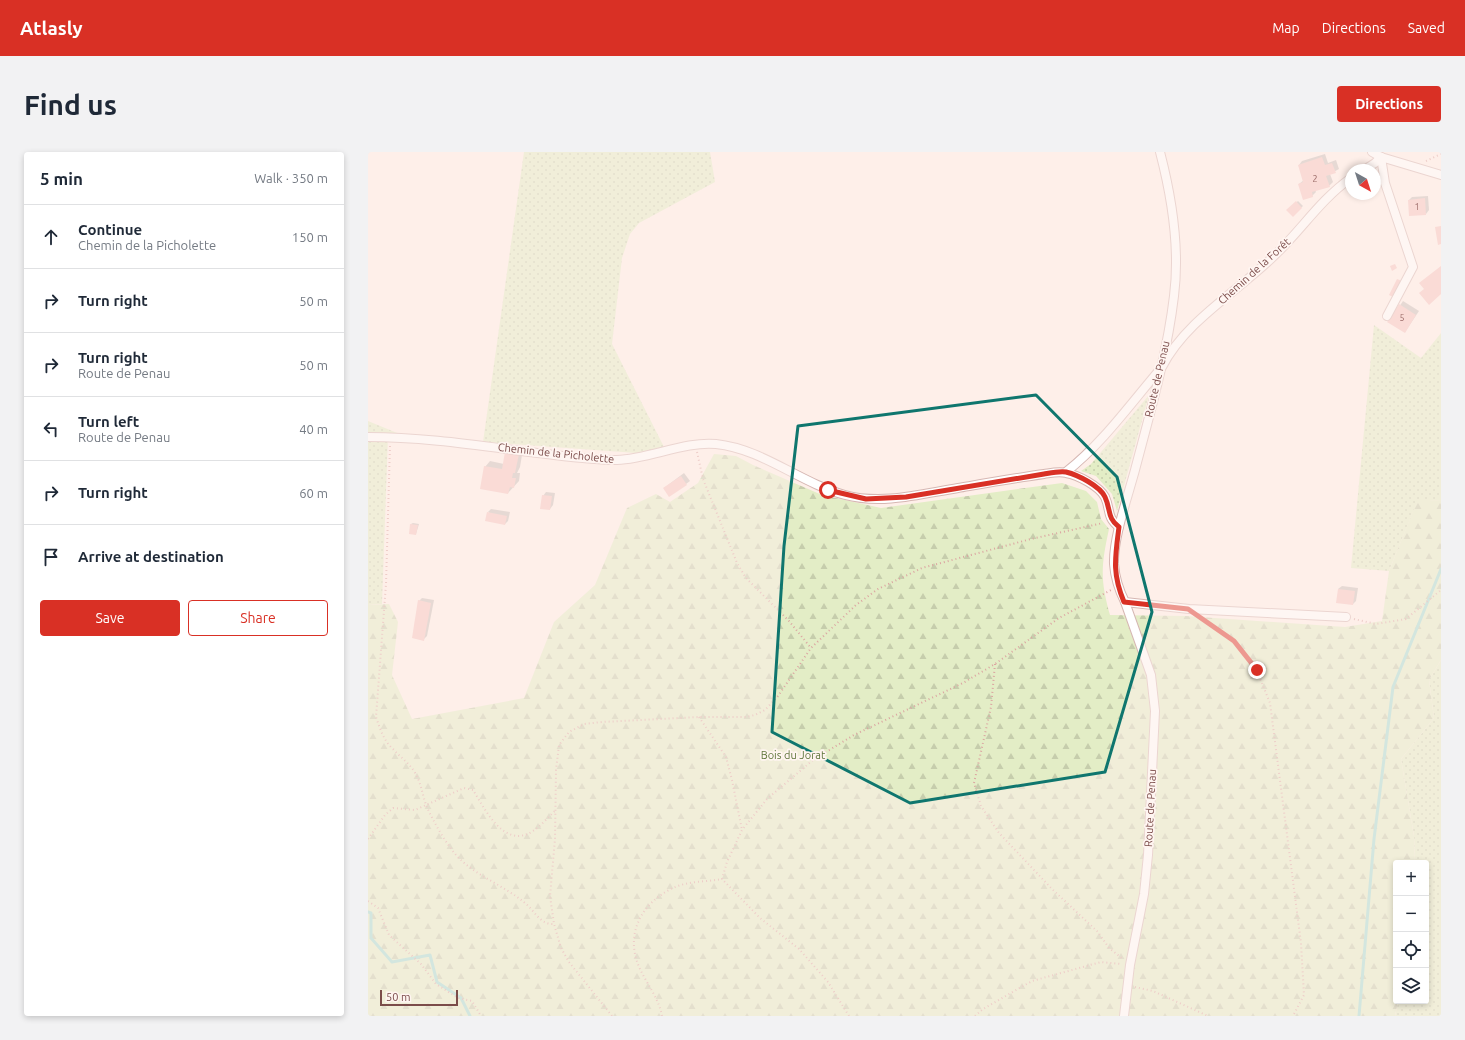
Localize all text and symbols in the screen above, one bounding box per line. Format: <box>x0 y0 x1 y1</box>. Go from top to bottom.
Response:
text: Atlasly <box>20 17 83 39</box>
text: Map <box>1272 20 1300 36</box>
text: Directions <box>1322 20 1386 36</box>
text: Saved <box>1408 20 1445 36</box>
button: Directions <box>1337 86 1441 122</box>
text: Find us <box>24 89 117 120</box>
north arrow <box>1345 164 1381 200</box>
text: 5 min <box>40 169 83 188</box>
text: Walk · 350 m <box>254 171 328 185</box>
house number: 2 <box>1312 174 1318 184</box>
house number: 1 <box>1414 202 1420 212</box>
text: Continue <box>78 221 142 238</box>
icon: ahead <box>40 226 62 248</box>
text: 150 m <box>292 230 328 244</box>
street label: Chemin de la Forêt <box>1215 235 1293 307</box>
text: Chemin de la Picholette <box>78 238 216 252</box>
icon: right <box>40 290 62 312</box>
text: Turn right <box>78 292 148 309</box>
text: 50 m <box>299 294 328 308</box>
house number: 5 <box>1399 313 1405 323</box>
street label: Route de Penau <box>1142 340 1172 418</box>
text: Turn right <box>78 349 148 366</box>
icon: right <box>40 354 62 376</box>
text: 50 m <box>299 358 328 372</box>
text: Route de Penau <box>78 366 170 380</box>
text: Turn left <box>78 413 139 430</box>
icon: left <box>40 418 62 440</box>
text: 40 m <box>299 422 328 436</box>
text: Route de Penau <box>78 430 170 444</box>
street label: Chemin de la Picholette <box>497 441 615 465</box>
route start <box>819 481 837 499</box>
icon: right <box>40 482 62 504</box>
text: Turn right <box>78 484 148 501</box>
text: 60 m <box>299 486 328 500</box>
icon: arrive <box>40 546 62 568</box>
text: Arrive at destination <box>78 548 224 565</box>
button: Save <box>40 600 180 636</box>
button: Share <box>188 600 328 636</box>
route end <box>1248 661 1266 679</box>
park label: Bois du Jorat <box>761 749 826 761</box>
street label: Route de Penau <box>1142 769 1158 847</box>
map controls <box>1393 860 1429 1004</box>
button: + <box>1393 860 1429 896</box>
button: − <box>1393 896 1429 932</box>
button: locate <box>1393 932 1429 968</box>
button: layers <box>1393 968 1429 1004</box>
scale bar <box>380 988 458 1007</box>
text: 50 m <box>386 991 410 1003</box>

